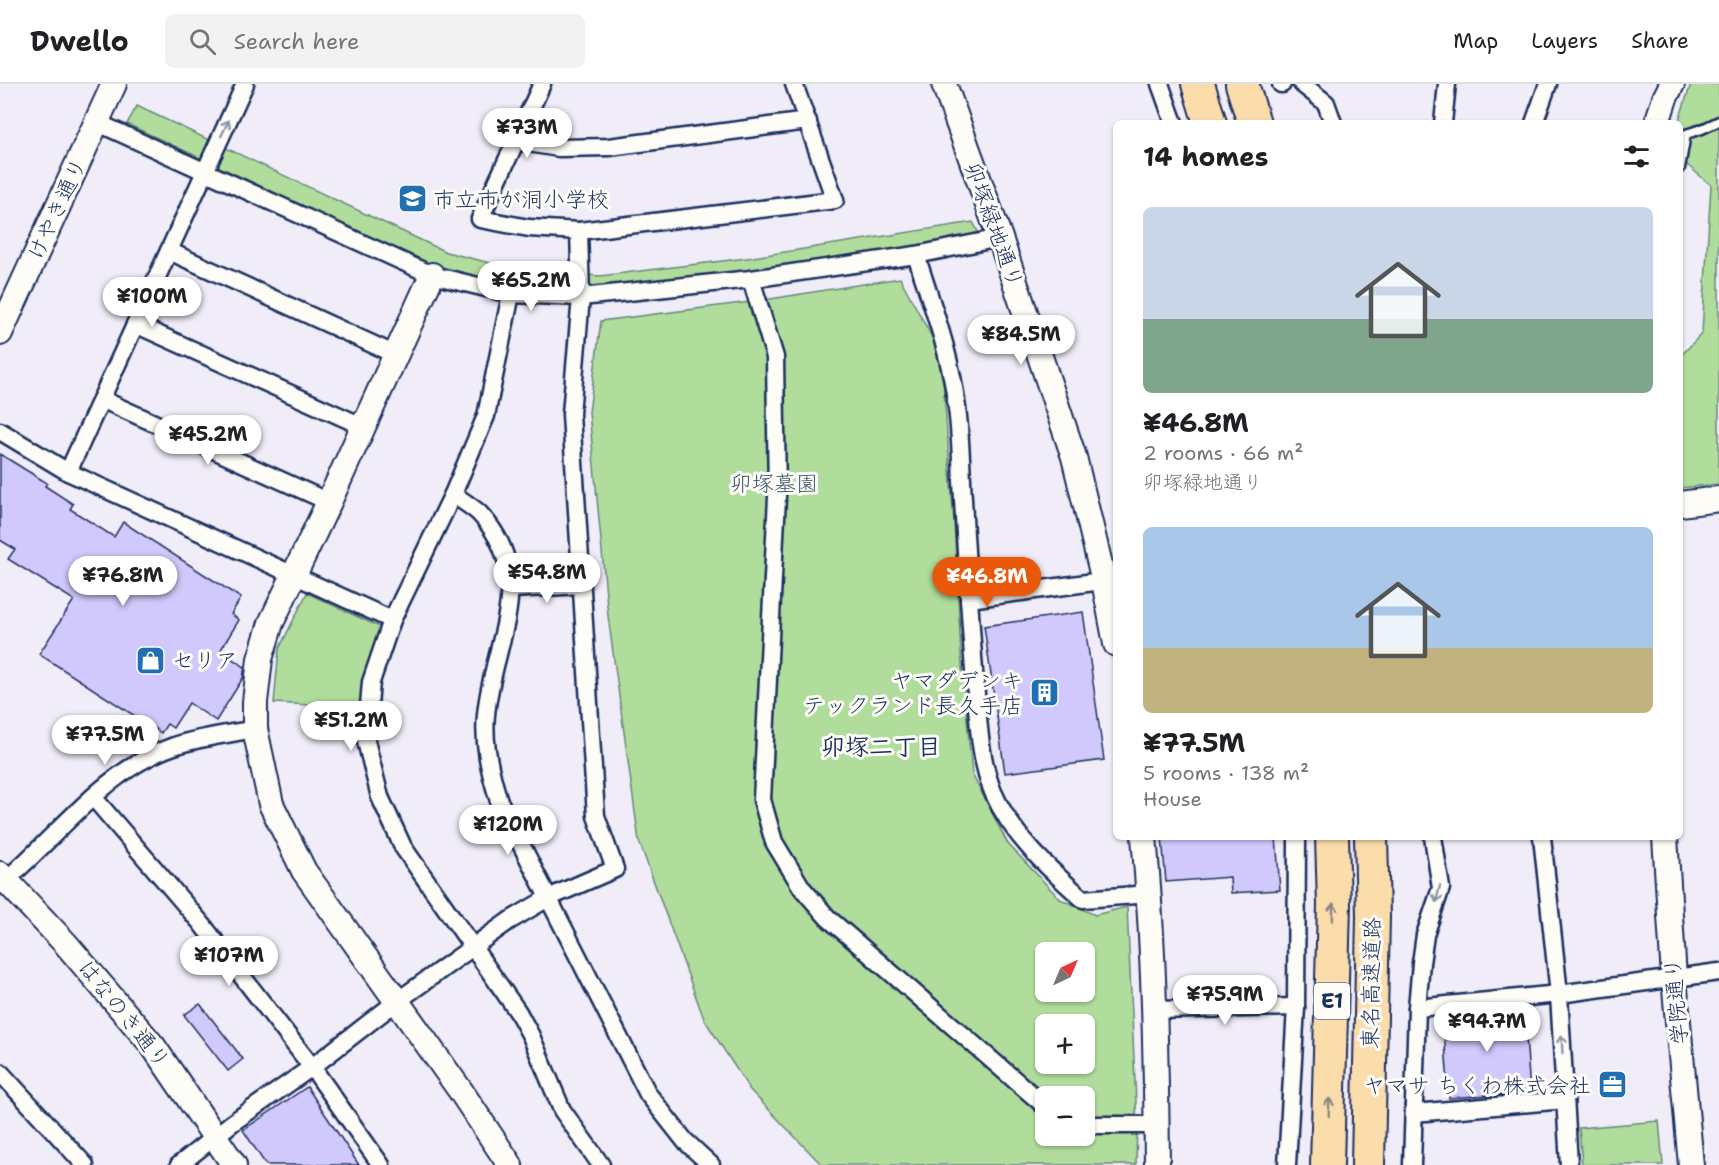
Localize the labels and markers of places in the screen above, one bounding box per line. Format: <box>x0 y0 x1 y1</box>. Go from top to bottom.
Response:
pin: ¥73M <box>491 108 563 159</box>
school or university icon: 市立市が洞小学校 <box>396 183 428 215</box>
place label: 市立市が洞小学校 <box>433 185 609 214</box>
pin: ¥65.2M <box>482 261 580 312</box>
pin: ¥100M <box>110 277 194 328</box>
pin: ¥84.5M <box>972 315 1070 366</box>
pin: ¥45.2M <box>159 415 257 466</box>
pin: ¥54.8M <box>498 553 596 604</box>
pin: ¥76.8M <box>74 556 172 607</box>
pin: ¥46.8M <box>938 557 1036 608</box>
shop icon: セリア <box>135 644 167 676</box>
place label: セリア <box>172 646 238 675</box>
place label: ヤマダデンキ テックランド長久手店 <box>803 666 1023 720</box>
building icon: ヤマダデンキ テックランド長久手店 <box>1028 677 1060 709</box>
pin: ¥51.2M <box>302 701 400 752</box>
pin: ¥77.5M <box>56 715 154 766</box>
pin: ¥120M <box>466 805 550 856</box>
pin: ¥107M <box>187 936 271 987</box>
pin: ¥75.9M <box>1176 975 1274 1026</box>
pin: ¥94.7M <box>1438 1002 1536 1053</box>
office icon: ヤマサ ちくわ株式会社 <box>1596 1069 1628 1101</box>
place label: ヤマサ ちくわ株式会社 <box>1363 1071 1591 1100</box>

